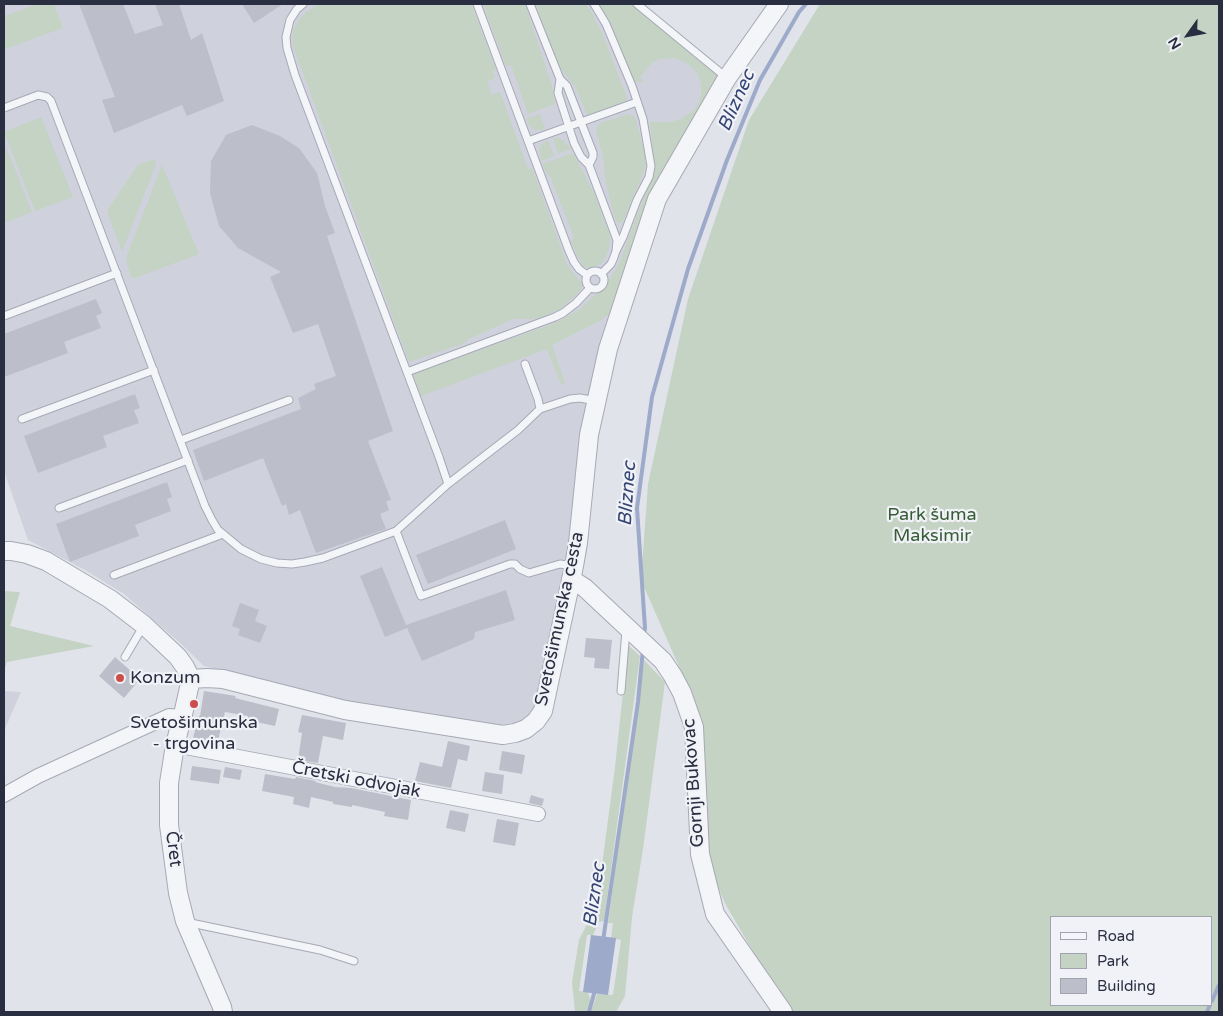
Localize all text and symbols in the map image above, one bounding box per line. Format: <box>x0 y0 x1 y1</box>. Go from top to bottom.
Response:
north arrow <box>1163 10 1213 60</box>
text: N <box>1165 34 1185 52</box>
water label: Bliznec <box>713 67 761 135</box>
water label: Bliznec <box>614 461 642 527</box>
park label: Park šuma Maksimir <box>887 504 977 546</box>
street label: Svetošimunska cesta <box>531 530 589 708</box>
place label: Konzum <box>130 667 200 689</box>
marker: Konzum <box>114 672 126 684</box>
marker: Svetošimunska - trgovina <box>188 698 200 710</box>
place label: Svetošimunska - trgovina <box>130 712 258 754</box>
street label: Gornji Bukovac <box>679 718 709 848</box>
street label: Čretski odvojak <box>290 757 422 803</box>
street label: Čret <box>160 830 186 868</box>
water label: Bliznec <box>579 862 611 928</box>
legend <box>1050 916 1213 1006</box>
text: Road <box>1097 927 1135 945</box>
text: Park <box>1097 952 1129 970</box>
text: Building <box>1097 977 1156 995</box>

